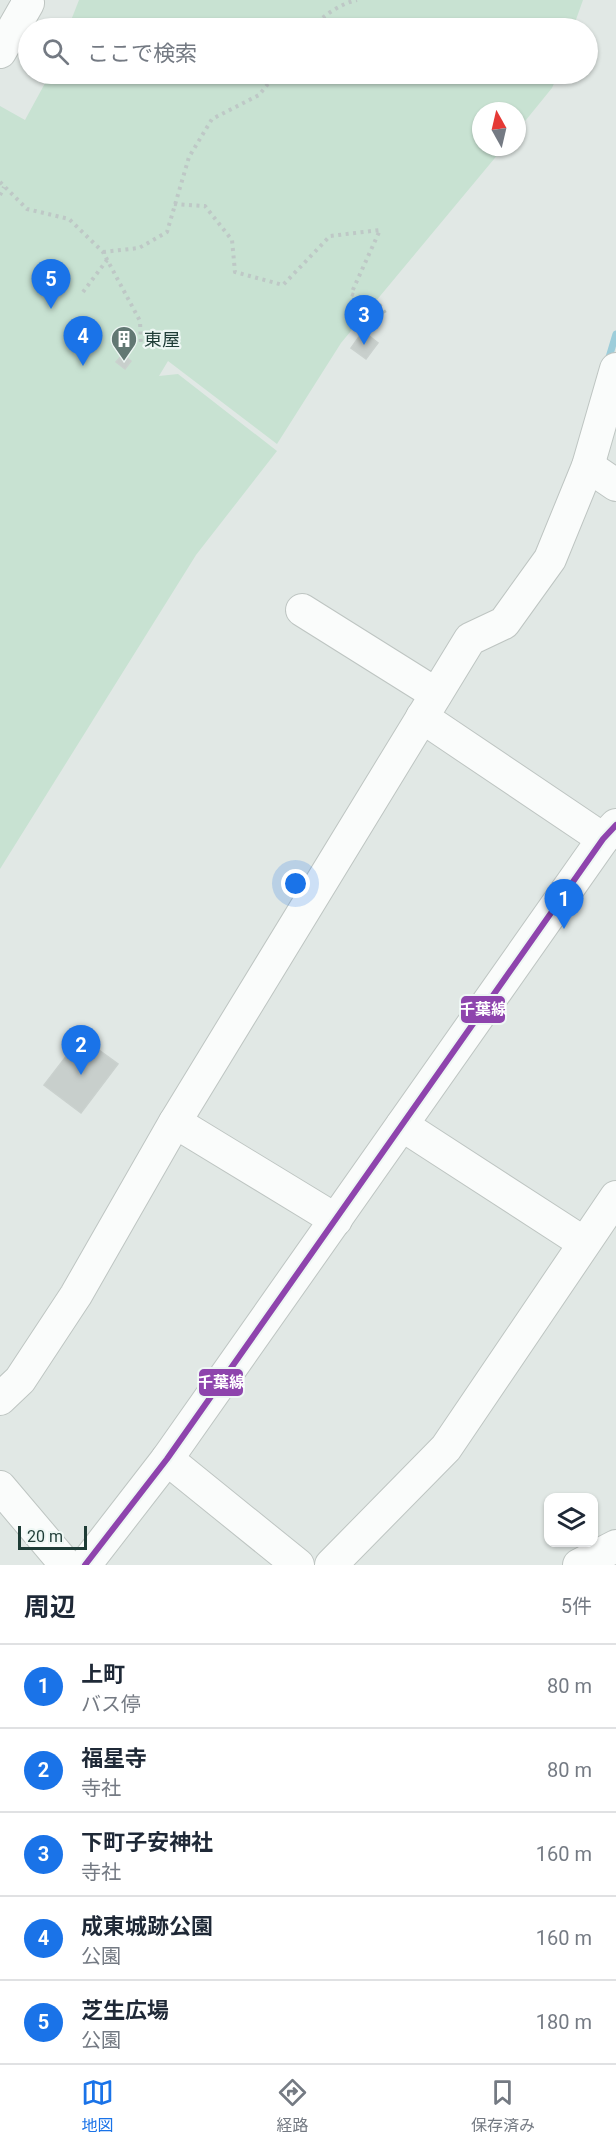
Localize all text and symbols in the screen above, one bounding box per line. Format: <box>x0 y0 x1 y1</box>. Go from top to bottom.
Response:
search box <box>18 18 598 84</box>
icon: search <box>39 35 72 68</box>
text: ここで検索 <box>87 41 197 66</box>
north arrow <box>472 102 526 156</box>
pin: 5 <box>32 260 70 309</box>
pin: 3 <box>344 296 384 345</box>
pin: 4 <box>64 316 103 366</box>
building icon: 東屋 <box>109 324 139 362</box>
place label: 東屋 <box>144 329 180 350</box>
your location <box>281 869 310 898</box>
pin: 1 <box>544 880 584 929</box>
line badge: 千葉線 <box>460 995 506 1024</box>
text: 千葉線 <box>459 1000 507 1019</box>
pin: 2 <box>62 1026 100 1075</box>
line badge: 千葉線 <box>198 1368 244 1397</box>
text: 千葉線 <box>197 1373 245 1392</box>
map controls <box>544 1493 598 1547</box>
button: layers <box>544 1493 598 1547</box>
scale bar <box>18 1523 87 1550</box>
text: 20 m <box>27 1527 63 1546</box>
text: 周辺 <box>24 1592 76 1622</box>
text: 5件 <box>561 1594 592 1618</box>
text: 上町 <box>81 1662 125 1687</box>
text: 1 <box>38 1674 49 1698</box>
text: 80 m <box>547 1674 592 1698</box>
text: バス停 <box>81 1692 141 1716</box>
text: 福星寺 <box>81 1746 147 1771</box>
text: 2 <box>38 1758 49 1782</box>
text: 80 m <box>547 1758 592 1782</box>
text: 寺社 <box>81 1776 121 1800</box>
text: 下町子安神社 <box>81 1830 213 1855</box>
text: 3 <box>38 1842 49 1866</box>
text: 160 m <box>536 1842 592 1866</box>
text: 寺社 <box>81 1860 121 1884</box>
text: 成東城跡公園 <box>81 1914 213 1939</box>
text: 4 <box>38 1926 49 1950</box>
text: 160 m <box>536 1926 592 1950</box>
text: 公園 <box>81 1944 121 1968</box>
text: 芝生広場 <box>81 1998 169 2023</box>
text: 5 <box>38 2010 49 2034</box>
text: 180 m <box>536 2010 592 2034</box>
text: 公園 <box>81 2028 121 2052</box>
tab: 地図 <box>81 2076 114 2136</box>
tab: 経路 <box>276 2076 309 2136</box>
tab: 保存済み <box>471 2076 535 2136</box>

